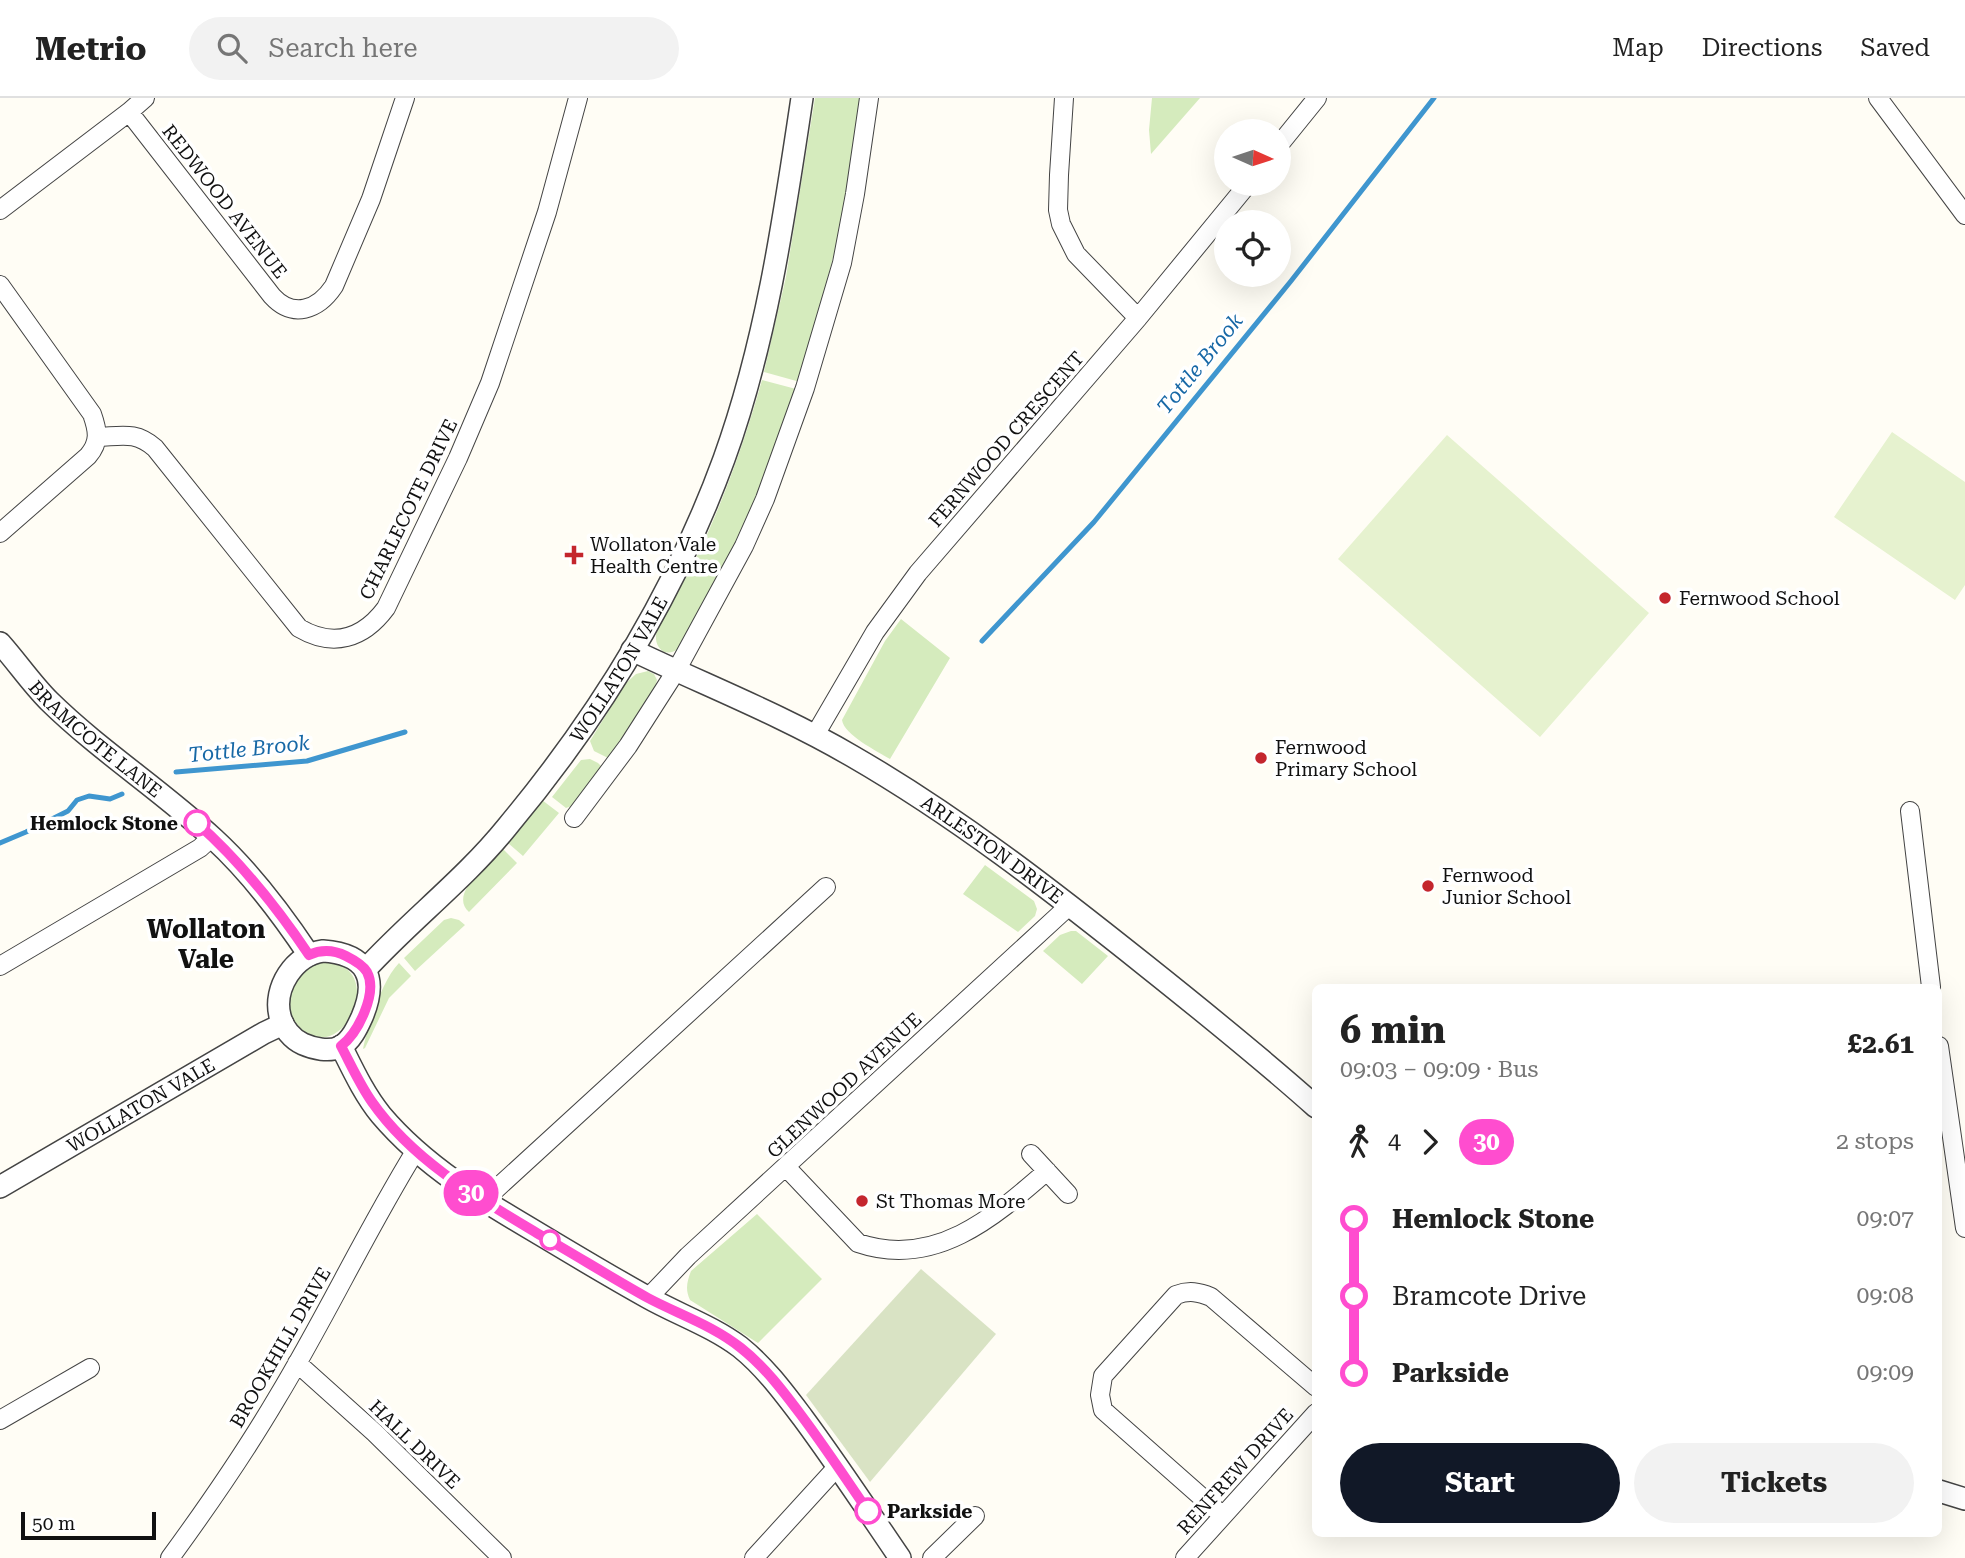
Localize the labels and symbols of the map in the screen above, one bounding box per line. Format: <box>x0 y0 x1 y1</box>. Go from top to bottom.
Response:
north arrow <box>1214 119 1292 196</box>
street label: REDWOOD AVENUE <box>157 120 292 283</box>
water label: Tottle Brook <box>1152 309 1248 419</box>
street label: FERNWOOD CRESCENT <box>924 347 1089 532</box>
street label: CHARLECOTE DRIVE <box>355 415 462 603</box>
place label: Wollaton Vale Health Centre <box>590 533 718 578</box>
marker: Wollaton Vale Health Centre <box>564 545 584 565</box>
place label: Fernwood School <box>1679 587 1840 610</box>
marker: Fernwood School <box>1657 590 1673 606</box>
street label: WOLLATON VALE <box>565 592 673 747</box>
street label: BRAMCOTE LANE <box>24 676 167 803</box>
water label: Tottle Brook <box>187 731 312 767</box>
place label: Fernwood Primary School <box>1275 736 1417 781</box>
marker: Fernwood Primary School <box>1253 750 1269 766</box>
street label: ARLESTON DRIVE <box>917 791 1068 909</box>
marker: Hemlock Stone <box>184 810 210 836</box>
place label: Hemlock Stone <box>30 812 178 835</box>
place label: Fernwood Junior School <box>1442 864 1571 909</box>
marker: Fernwood Junior School <box>1420 878 1436 894</box>
district label: Wollaton Vale <box>146 914 266 974</box>
street label: GLENWOOD AVENUE <box>762 1008 926 1163</box>
street label: WOLLATON VALE <box>63 1053 219 1157</box>
line badge: 30 <box>440 1170 503 1216</box>
place label: St Thomas More <box>876 1190 1025 1213</box>
marker: St Thomas More <box>854 1193 870 1209</box>
unlabelled marker <box>540 1230 560 1250</box>
street label: BROOKHILL DRIVE <box>225 1263 336 1432</box>
street label: HALL DRIVE <box>364 1395 465 1494</box>
street label: RENFREW DRIVE <box>1173 1404 1298 1539</box>
marker: Parkside <box>855 1498 881 1524</box>
place label: Parkside <box>887 1500 973 1523</box>
scale bar <box>21 1509 156 1541</box>

